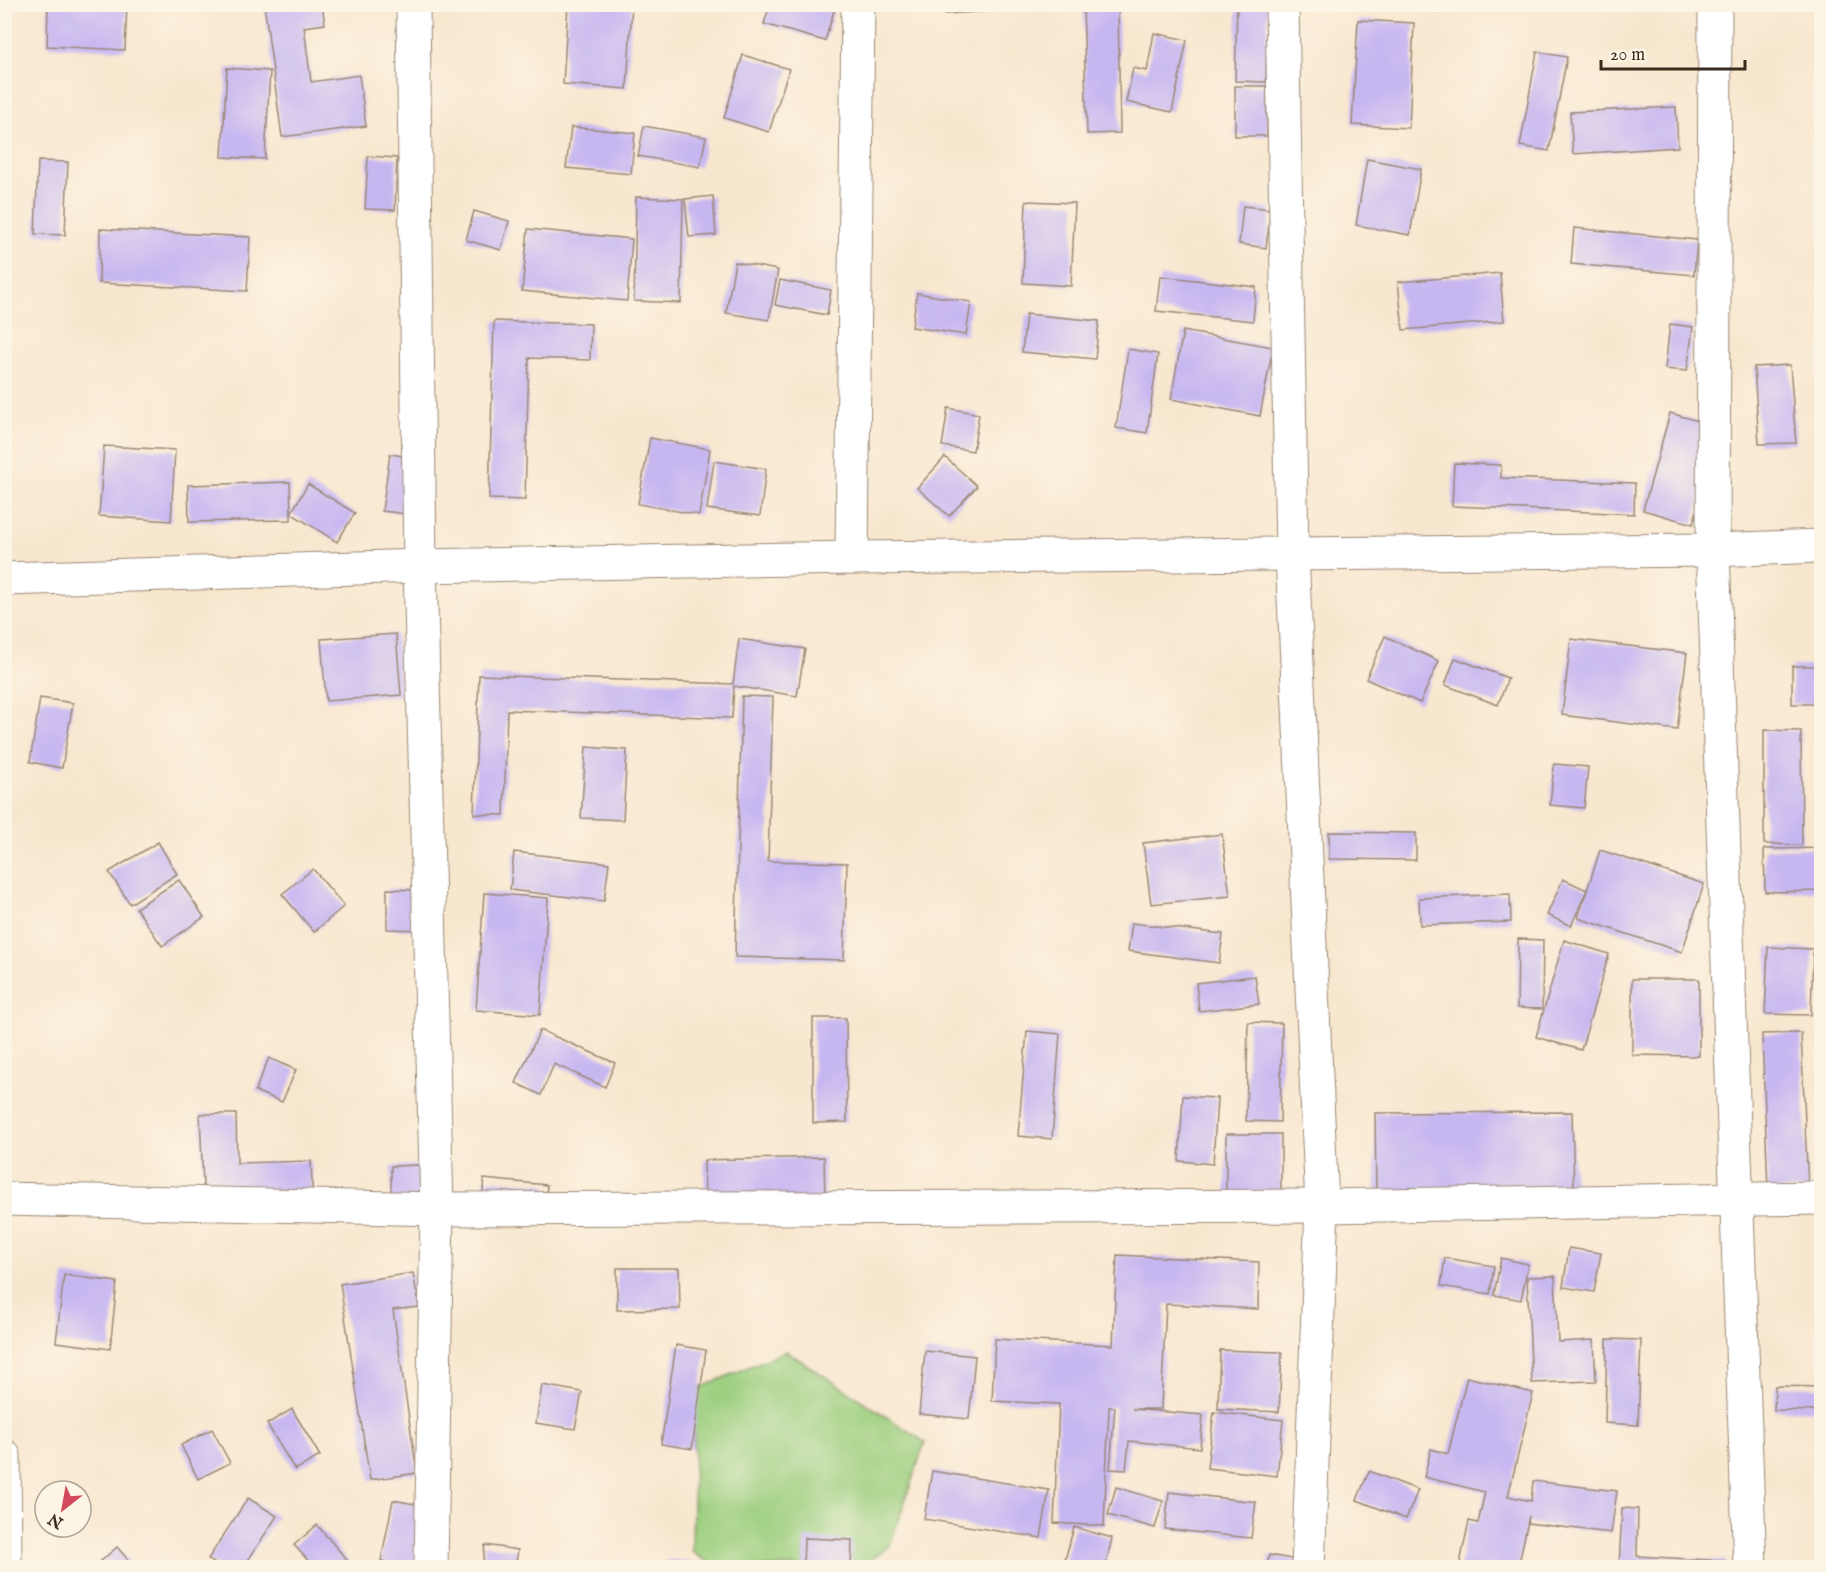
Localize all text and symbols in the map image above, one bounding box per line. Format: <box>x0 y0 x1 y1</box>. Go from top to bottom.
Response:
scale bar <box>1601 33 1745 71</box>
text: 20 m <box>1610 44 1645 67</box>
north arrow <box>33 1479 93 1539</box>
text: N <box>45 1508 68 1533</box>

